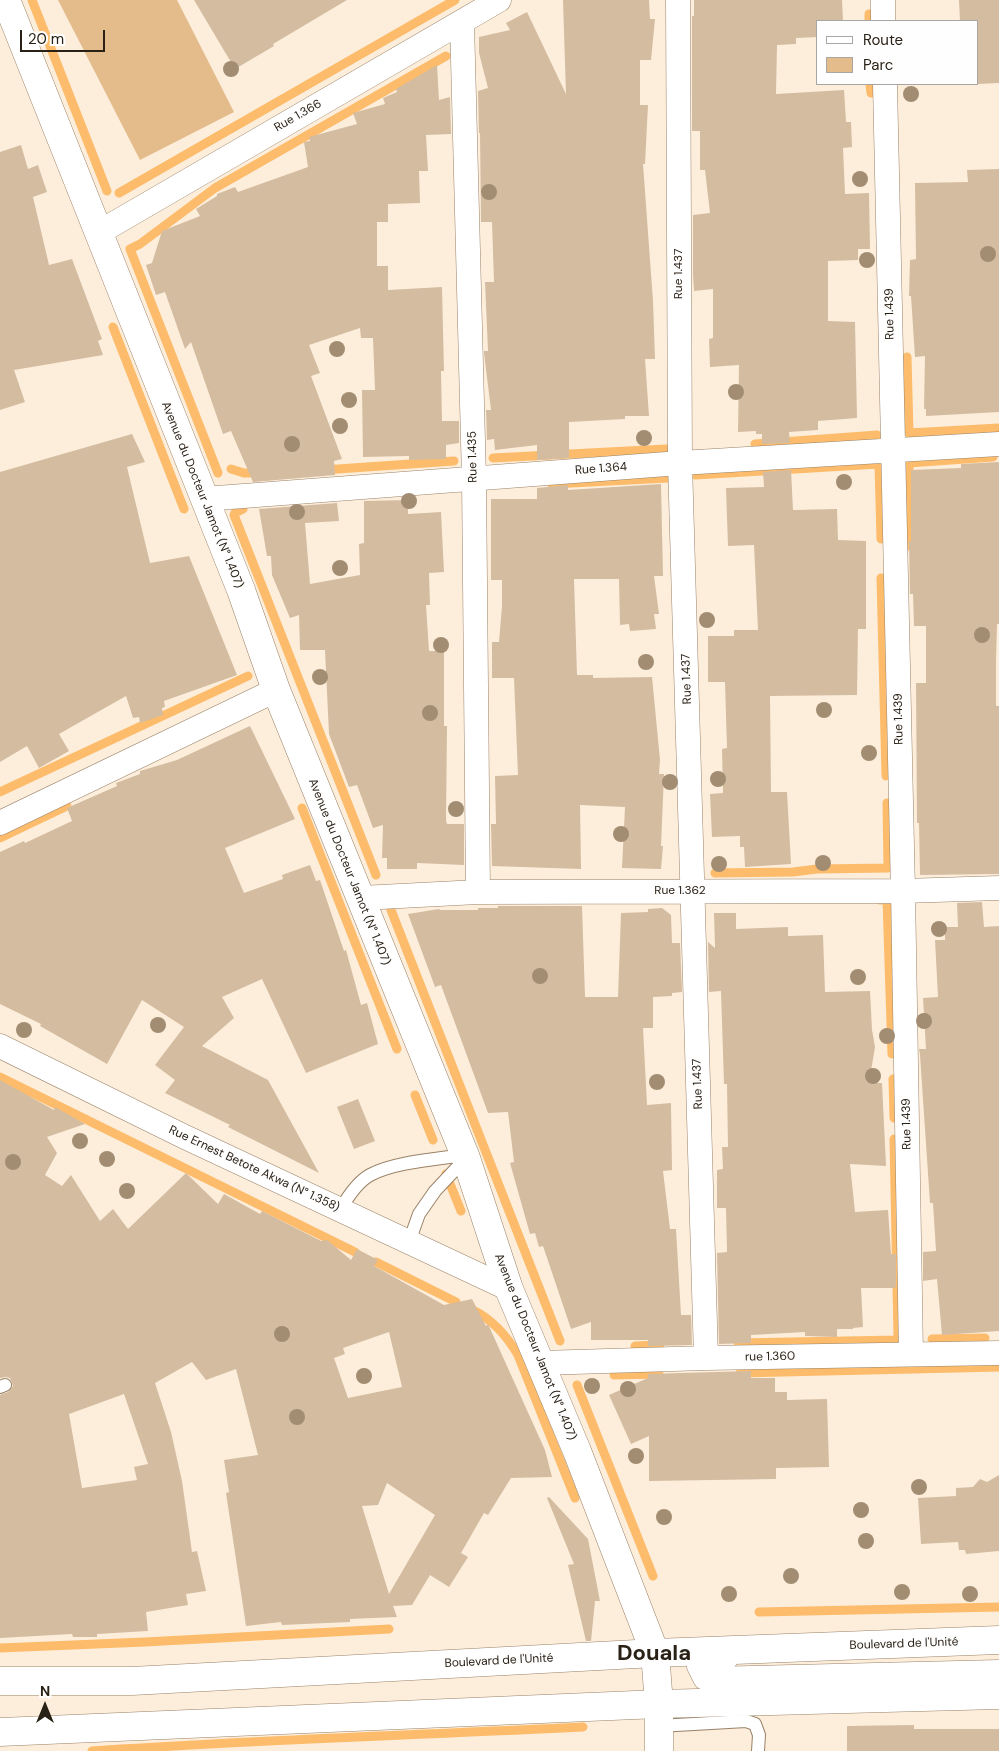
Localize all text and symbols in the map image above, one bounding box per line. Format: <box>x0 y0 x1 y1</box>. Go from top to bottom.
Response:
scale bar <box>22 20 108 52</box>
legend <box>816 20 979 85</box>
text: 20 m <box>28 29 64 49</box>
text: Route <box>863 30 903 50</box>
text: Parc <box>863 55 893 75</box>
street label: Rue 1.366 <box>272 97 324 135</box>
street label: Rue 1.437 <box>672 249 686 299</box>
street label: Rue 1.439 <box>882 288 898 340</box>
street label: Avenue du Docteur Jamot (N° 1.407) <box>158 400 246 590</box>
street label: Rue 1.435 <box>465 431 481 483</box>
street label: Rue 1.364 <box>575 460 627 478</box>
street label: Rue 1.437 <box>679 653 695 705</box>
street label: Rue 1.439 <box>891 693 907 745</box>
street label: Avenue du Docteur Jamot (N° 1.407) <box>305 777 393 967</box>
street label: Rue 1.362 <box>654 884 706 898</box>
street label: Rue 1.437 <box>690 1058 706 1110</box>
street label: Rue 1.439 <box>899 1098 915 1150</box>
street label: Rue Ernest Betote Akwa (N° 1.358) <box>166 1123 342 1215</box>
street label: Avenue du Docteur Jamot (N° 1.407) <box>491 1252 579 1442</box>
street label: rue 1.360 <box>745 1349 795 1365</box>
street label: Boulevard de l'Unité <box>849 1635 959 1653</box>
district label: Douala <box>617 1641 691 1667</box>
street label: Boulevard de l'Unité <box>444 1651 554 1671</box>
north arrow <box>20 1681 70 1731</box>
text: N <box>40 1682 50 1700</box>

